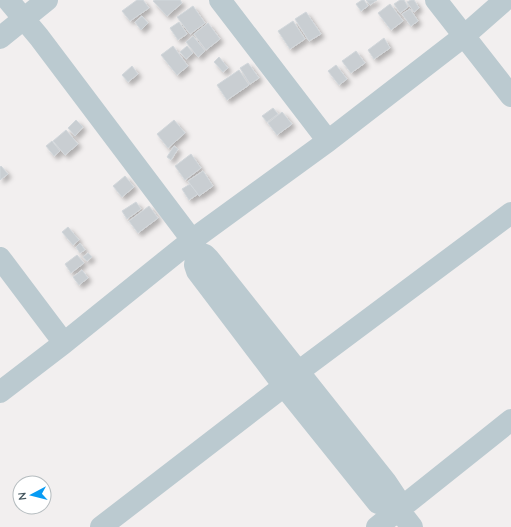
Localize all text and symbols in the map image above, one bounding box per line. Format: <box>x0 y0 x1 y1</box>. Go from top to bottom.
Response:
north arrow <box>12 475 52 515</box>
text: N <box>15 491 30 501</box>

